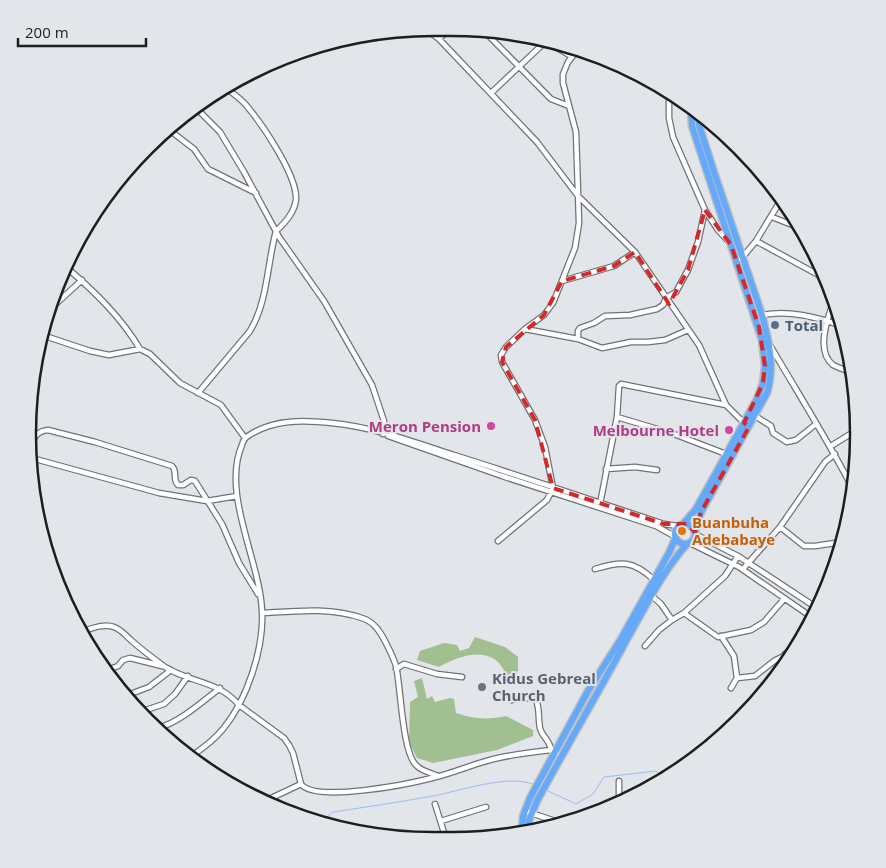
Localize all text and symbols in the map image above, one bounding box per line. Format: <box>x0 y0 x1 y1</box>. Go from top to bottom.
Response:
scale bar <box>18 15 145 47</box>
text: 200 m <box>25 22 69 42</box>
place label: Total <box>785 315 823 335</box>
marker: Total <box>769 319 781 331</box>
place label: Meron Pension <box>369 416 481 436</box>
marker: Meron Pension <box>485 420 497 432</box>
place label: Melbourne Hotel <box>593 420 719 440</box>
marker: Melbourne Hotel <box>723 424 735 436</box>
place label: Buanbuha Adebabaye <box>692 512 775 549</box>
marker: Buanbuha Adebabaye <box>676 525 688 537</box>
place label: Kidus Gebreal Church <box>492 668 596 705</box>
marker: Kidus Gebreal Church <box>476 681 488 693</box>

